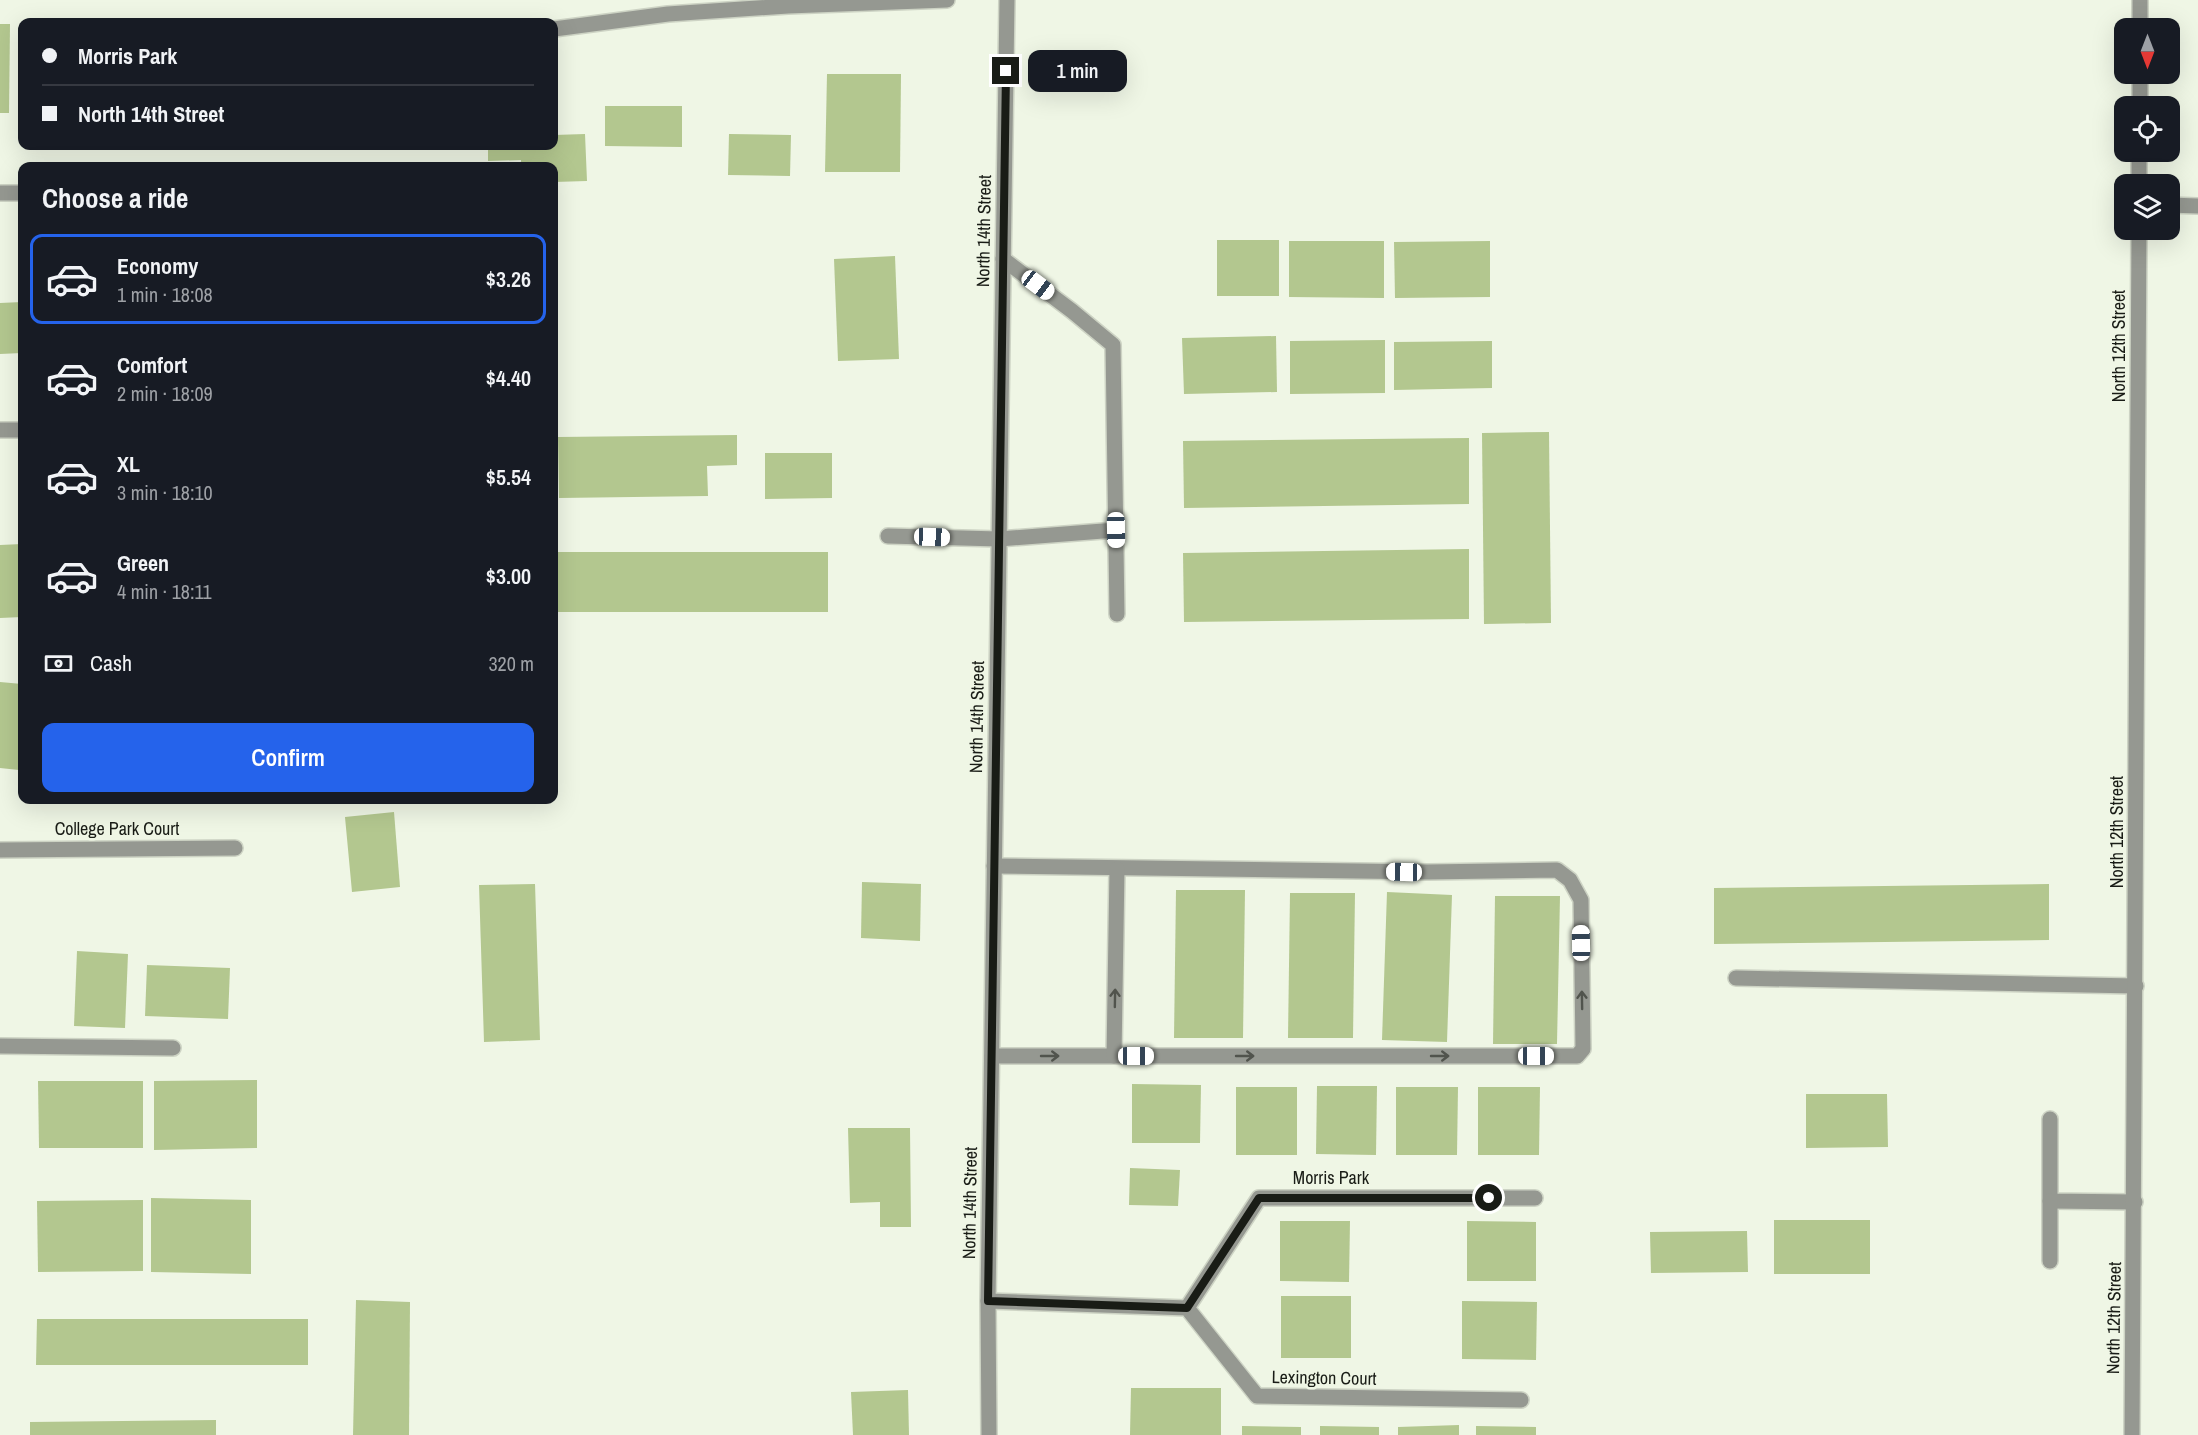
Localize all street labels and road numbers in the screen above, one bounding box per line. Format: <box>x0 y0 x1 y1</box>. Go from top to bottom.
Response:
street label: North 14th Street <box>970 175 997 287</box>
street label: North 12th Street <box>2106 290 2131 402</box>
street label: North 14th Street <box>963 661 990 773</box>
street label: North 12th Street <box>2104 776 2129 888</box>
street label: College Park Court <box>55 816 179 841</box>
street label: North 14th Street <box>956 1147 983 1259</box>
street label: Morris Park <box>1293 1165 1370 1190</box>
street label: North 12th Street <box>2100 1262 2127 1374</box>
street label: Lexington Court <box>1271 1364 1377 1391</box>

